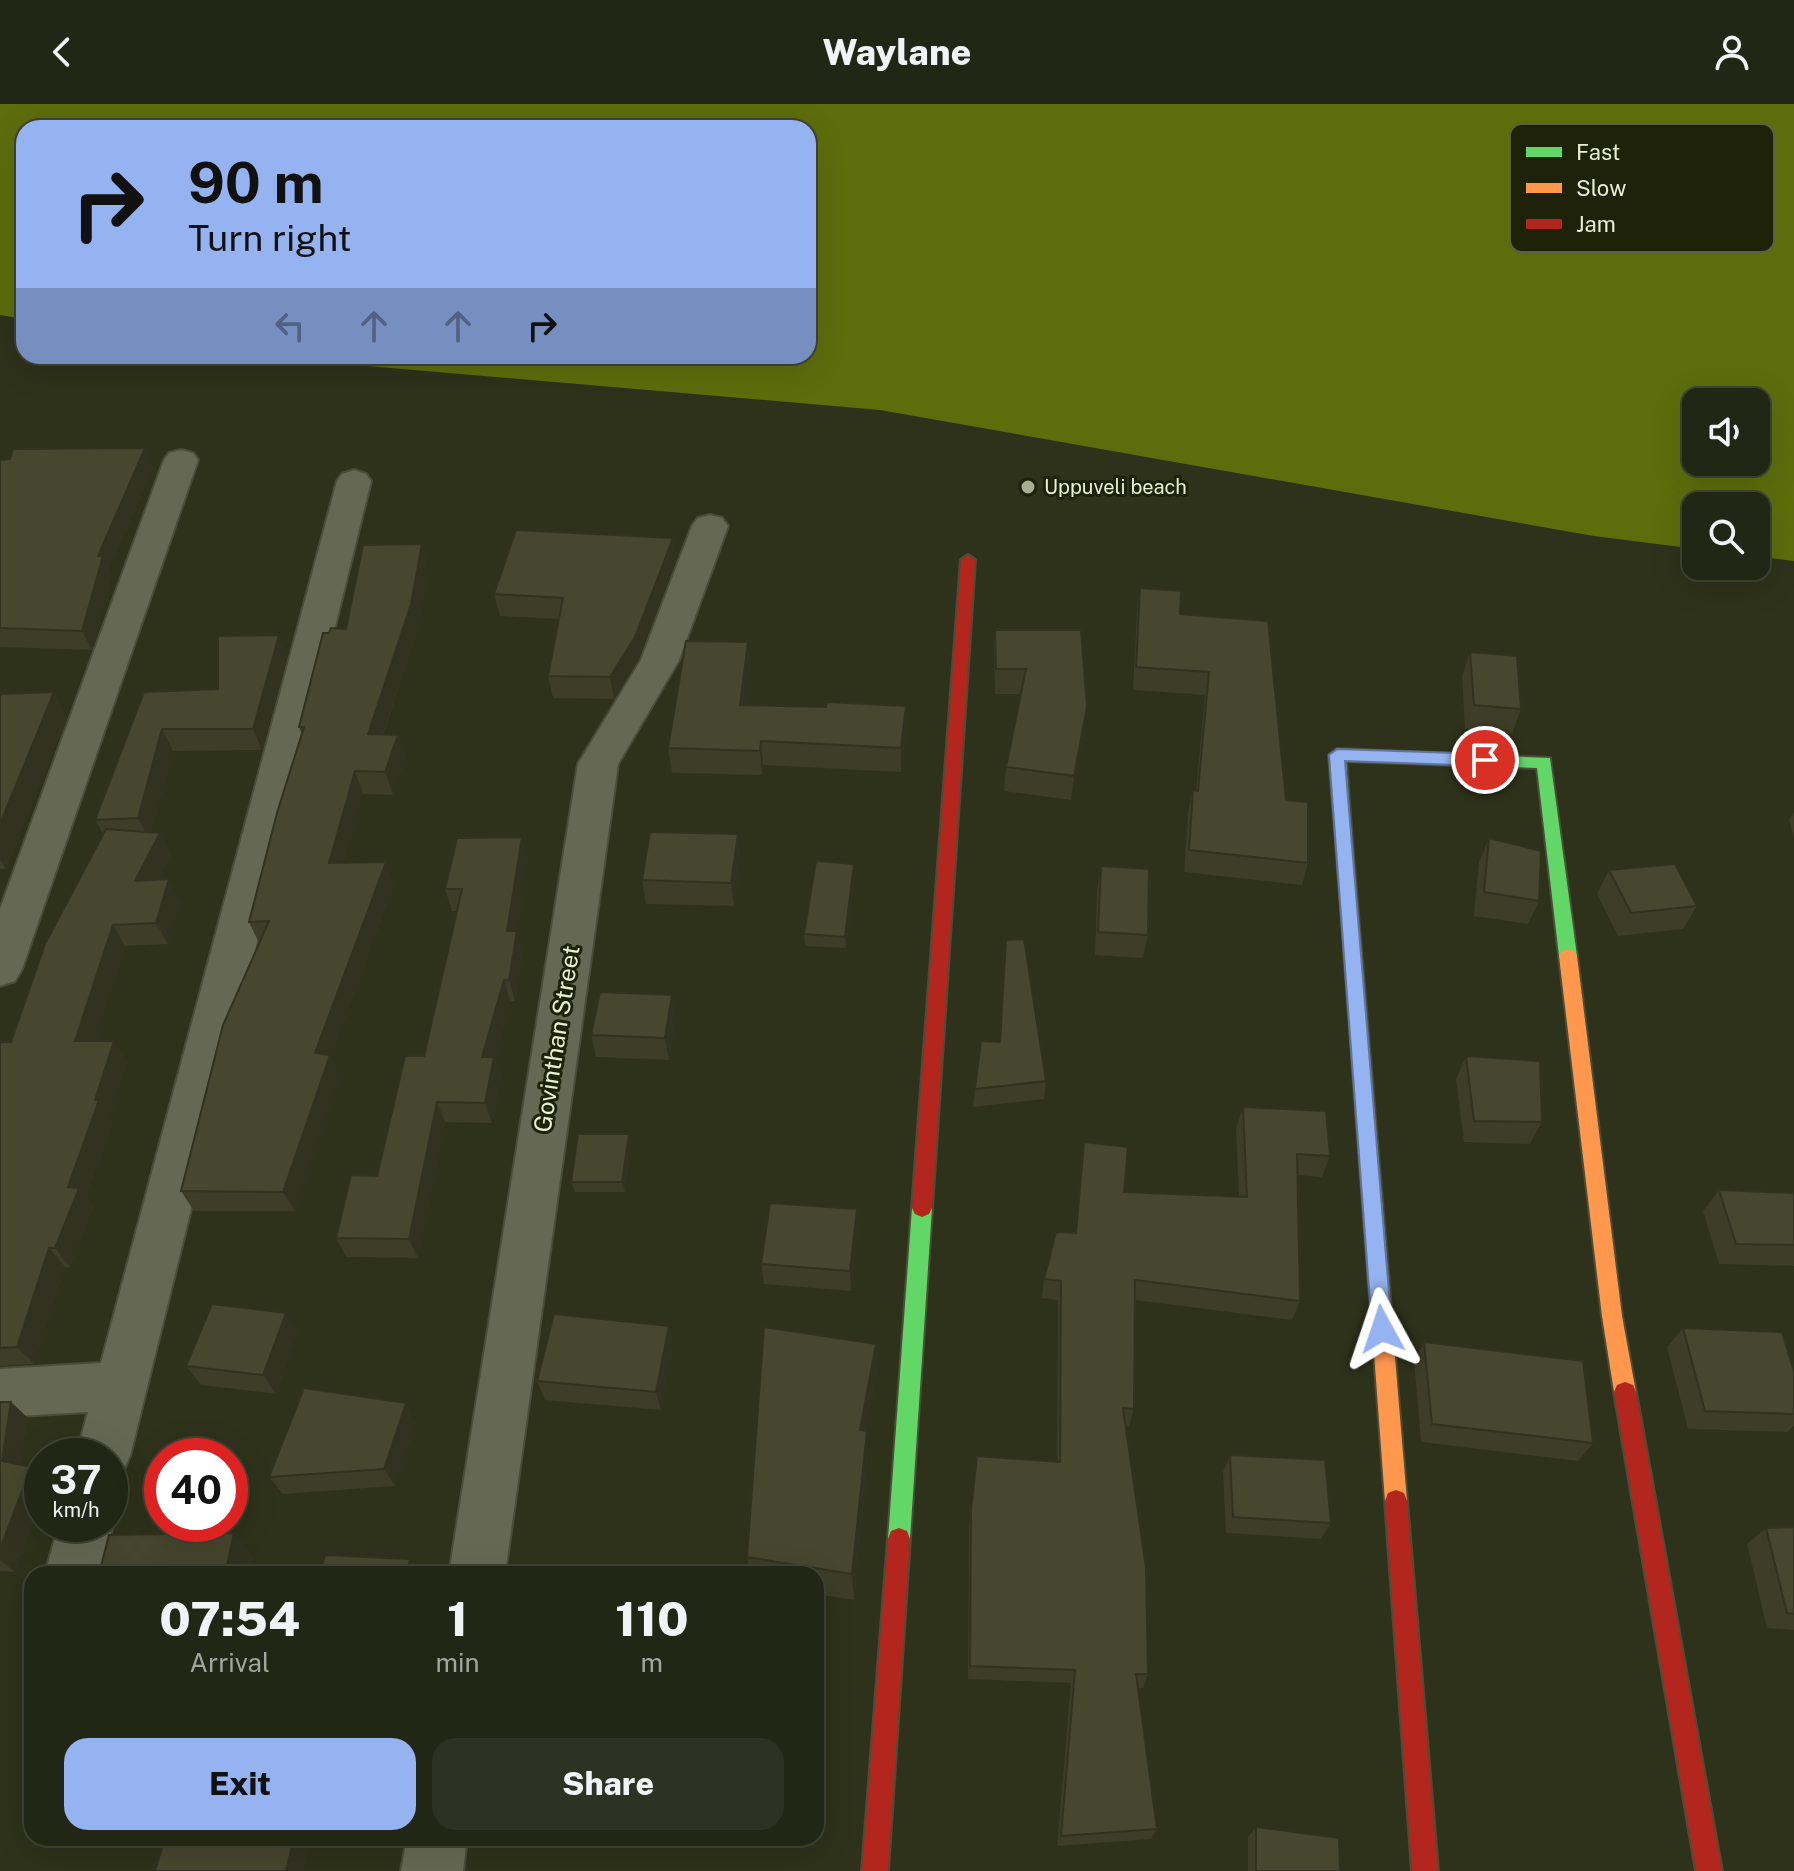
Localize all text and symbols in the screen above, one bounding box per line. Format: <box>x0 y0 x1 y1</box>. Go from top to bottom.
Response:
icon: back <box>40 30 84 74</box>
icon: person <box>1710 30 1754 74</box>
text: Waylane <box>823 31 971 73</box>
legend <box>1510 124 1774 252</box>
text: Fast <box>1576 139 1620 165</box>
text: 90 m <box>188 150 324 216</box>
icon: right <box>56 152 160 256</box>
text: Slow <box>1576 175 1626 201</box>
text: Jam <box>1576 211 1616 237</box>
text: Turn right <box>188 217 351 259</box>
icon: left <box>268 304 312 348</box>
icon: ahead <box>352 304 396 348</box>
icon: ahead <box>436 304 480 348</box>
icon: right <box>520 304 564 348</box>
map controls <box>1682 388 1770 580</box>
button: sound <box>1682 388 1770 476</box>
place label: Uppuveli beach <box>1044 475 1187 499</box>
marker: Uppuveli beach <box>1019 478 1037 496</box>
button: search <box>1682 492 1770 580</box>
pin <box>1451 726 1519 794</box>
icon: arrive <box>1463 738 1507 782</box>
street label: Govinthan Street <box>527 943 585 1134</box>
position arrow <box>1340 1287 1424 1371</box>
speed limit sign: 40 <box>144 1438 248 1542</box>
text: 37 <box>51 1456 101 1503</box>
text: km/h <box>52 1498 100 1522</box>
text: 07:54 <box>159 1590 300 1647</box>
text: 1 <box>447 1590 468 1647</box>
text: 110 <box>615 1590 689 1647</box>
text: Arrival <box>190 1647 270 1678</box>
text: min <box>435 1647 480 1678</box>
text: m <box>641 1647 663 1678</box>
button: Exit <box>64 1738 416 1830</box>
button: Share <box>432 1738 784 1830</box>

